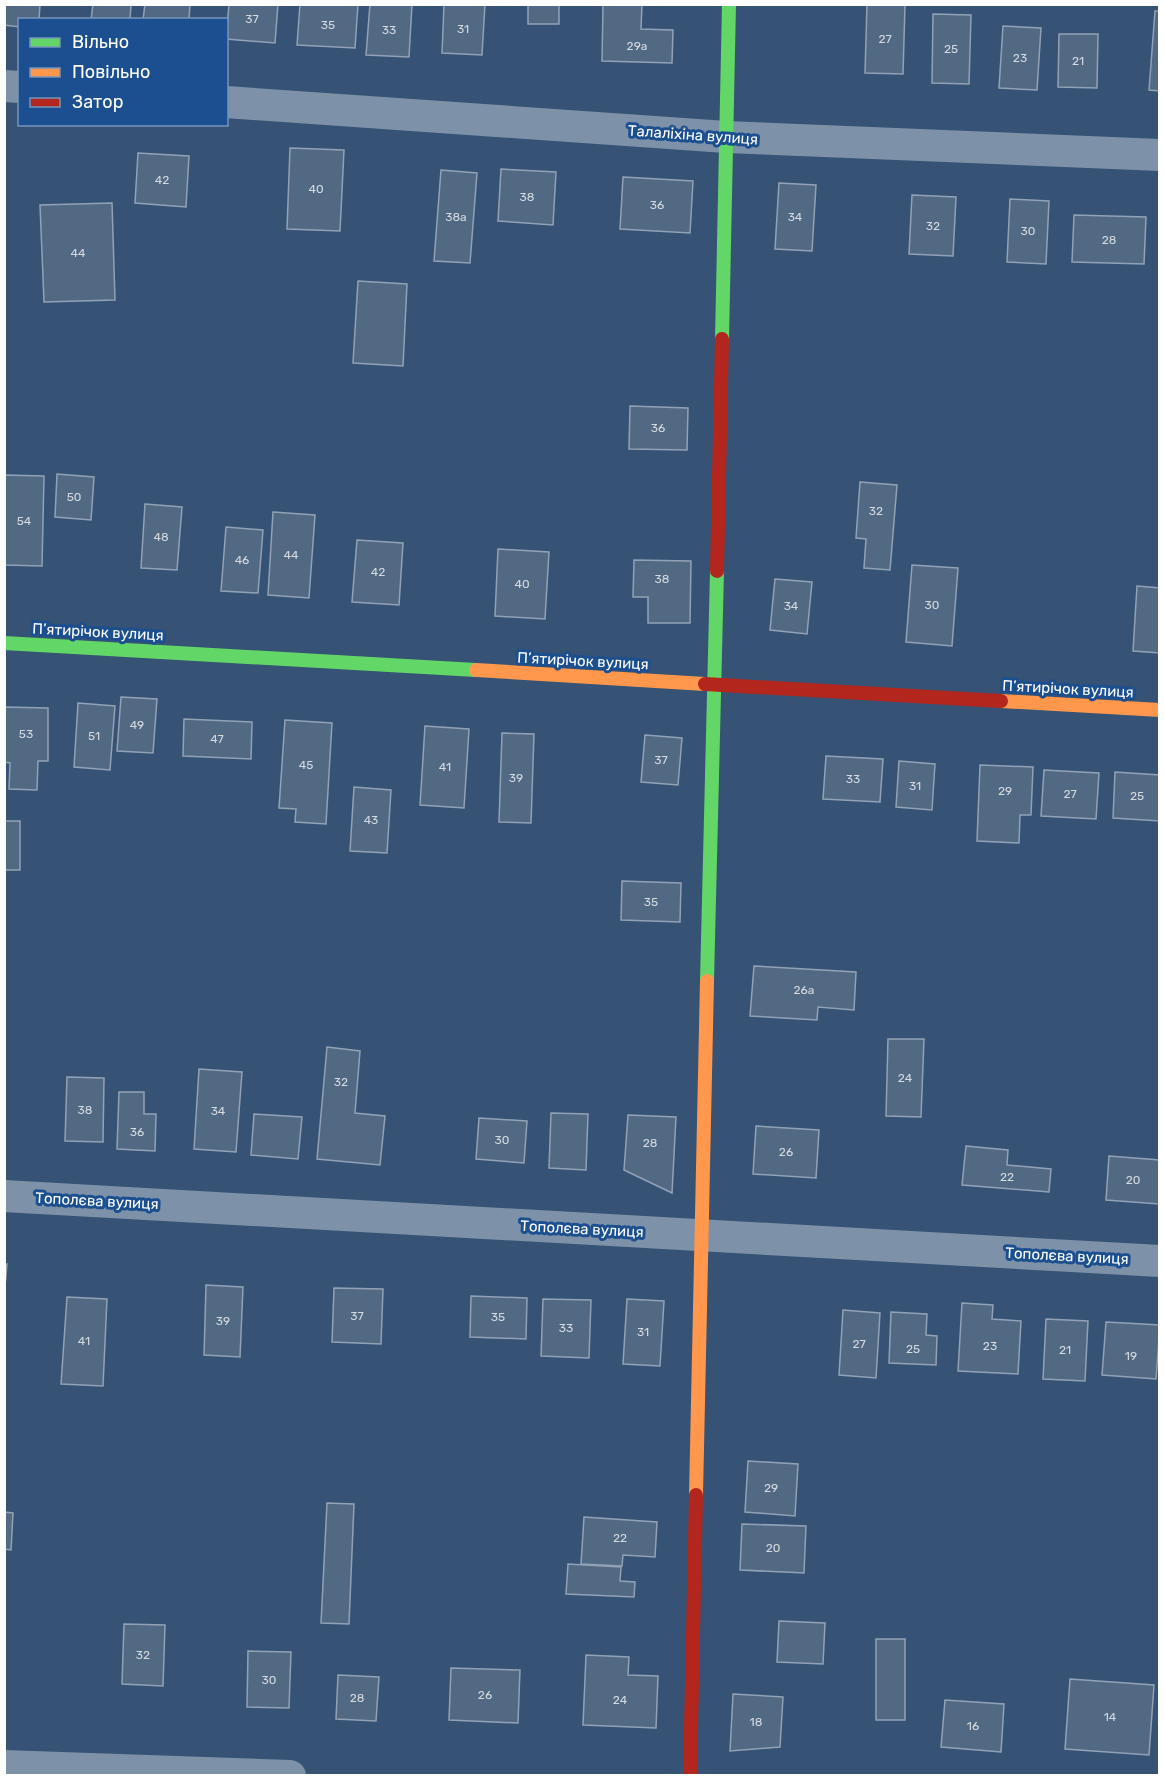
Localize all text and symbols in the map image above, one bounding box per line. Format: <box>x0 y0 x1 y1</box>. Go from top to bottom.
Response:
house number: 37 <box>245 12 259 26</box>
legend <box>18 18 228 126</box>
house number: 35 <box>321 18 335 32</box>
house number: 31 <box>457 22 469 36</box>
house number: 33 <box>382 23 396 37</box>
text: Вільно <box>72 31 129 53</box>
house number: 27 <box>878 32 892 46</box>
house number: 29а <box>627 39 647 53</box>
house number: 25 <box>944 42 958 56</box>
house number: 23 <box>1013 51 1027 65</box>
house number: 21 <box>1072 54 1084 68</box>
text: Повільно <box>72 61 150 83</box>
text: Затор <box>72 91 123 113</box>
street label: Талаліхіна вулиця <box>627 121 759 149</box>
house number: 42 <box>155 173 169 187</box>
house number: 40 <box>308 182 324 196</box>
house number: 38 <box>520 190 534 204</box>
house number: 36 <box>650 198 664 212</box>
house number: 38а <box>445 210 467 224</box>
house number: 34 <box>788 210 803 224</box>
house number: 32 <box>926 219 940 233</box>
house number: 30 <box>1021 224 1035 238</box>
house number: 28 <box>1102 233 1116 247</box>
house number: 44 <box>71 246 86 260</box>
house number: 36 <box>651 421 665 435</box>
house number: 50 <box>67 490 81 504</box>
house number: 32 <box>869 504 883 518</box>
house number: 54 <box>17 514 32 528</box>
house number: 48 <box>153 530 169 544</box>
house number: 44 <box>284 548 299 562</box>
house number: 46 <box>235 553 249 567</box>
house number: 42 <box>371 565 385 579</box>
house number: 38 <box>655 572 669 586</box>
house number: 40 <box>514 577 530 591</box>
house number: 30 <box>925 598 939 612</box>
house number: 34 <box>784 599 799 613</box>
street label: П’ятирічок вулиця <box>32 620 164 644</box>
street label: П’ятирічок вулиця <box>517 649 649 673</box>
street label: П’ятирічок вулиця <box>1002 677 1134 701</box>
house number: 49 <box>130 718 144 732</box>
house number: 53 <box>19 727 33 741</box>
house number: 51 <box>88 729 100 743</box>
house number: 47 <box>210 732 224 746</box>
house number: 37 <box>654 753 668 767</box>
house number: 45 <box>299 758 313 772</box>
house number: 41 <box>439 760 451 774</box>
house number: 39 <box>509 771 523 785</box>
house number: 33 <box>846 772 860 786</box>
house number: 31 <box>909 779 921 793</box>
house number: 29 <box>998 784 1012 798</box>
house number: 27 <box>1063 787 1077 801</box>
house number: 25 <box>1130 789 1144 803</box>
house number: 43 <box>364 813 378 827</box>
house number: 35 <box>644 895 658 909</box>
house number: 26а <box>794 983 814 997</box>
house number: 24 <box>898 1071 913 1085</box>
house number: 32 <box>334 1075 348 1089</box>
house number: 38 <box>78 1103 92 1117</box>
house number: 34 <box>211 1104 226 1118</box>
house number: 36 <box>130 1125 144 1139</box>
house number: 30 <box>495 1133 509 1147</box>
house number: 28 <box>643 1136 657 1150</box>
house number: 26 <box>779 1145 793 1159</box>
house number: 22 <box>1000 1170 1014 1184</box>
house number: 20 <box>1126 1173 1140 1187</box>
street label: Тополєва вулиця <box>35 1189 159 1213</box>
street label: Тополєва вулиця <box>520 1217 644 1241</box>
street label: Тополєва вулиця <box>1005 1244 1129 1268</box>
house number: 37 <box>350 1309 364 1323</box>
house number: 35 <box>491 1310 505 1324</box>
house number: 39 <box>216 1314 230 1328</box>
house number: 33 <box>559 1321 573 1335</box>
house number: 31 <box>637 1325 649 1339</box>
house number: 41 <box>78 1334 90 1348</box>
house number: 27 <box>852 1337 866 1351</box>
house number: 23 <box>983 1339 997 1353</box>
house number: 25 <box>906 1342 920 1356</box>
house number: 21 <box>1059 1343 1071 1357</box>
house number: 19 <box>1125 1349 1137 1363</box>
house number: 29 <box>764 1481 778 1495</box>
house number: 22 <box>613 1531 627 1545</box>
house number: 20 <box>766 1541 780 1555</box>
house number: 32 <box>136 1648 150 1662</box>
house number: 30 <box>262 1673 276 1687</box>
house number: 26 <box>478 1688 492 1702</box>
house number: 28 <box>350 1691 364 1705</box>
house number: 24 <box>613 1693 628 1707</box>
house number: 14 <box>1104 1710 1117 1724</box>
house number: 18 <box>750 1715 762 1729</box>
house number: 16 <box>967 1719 979 1733</box>

